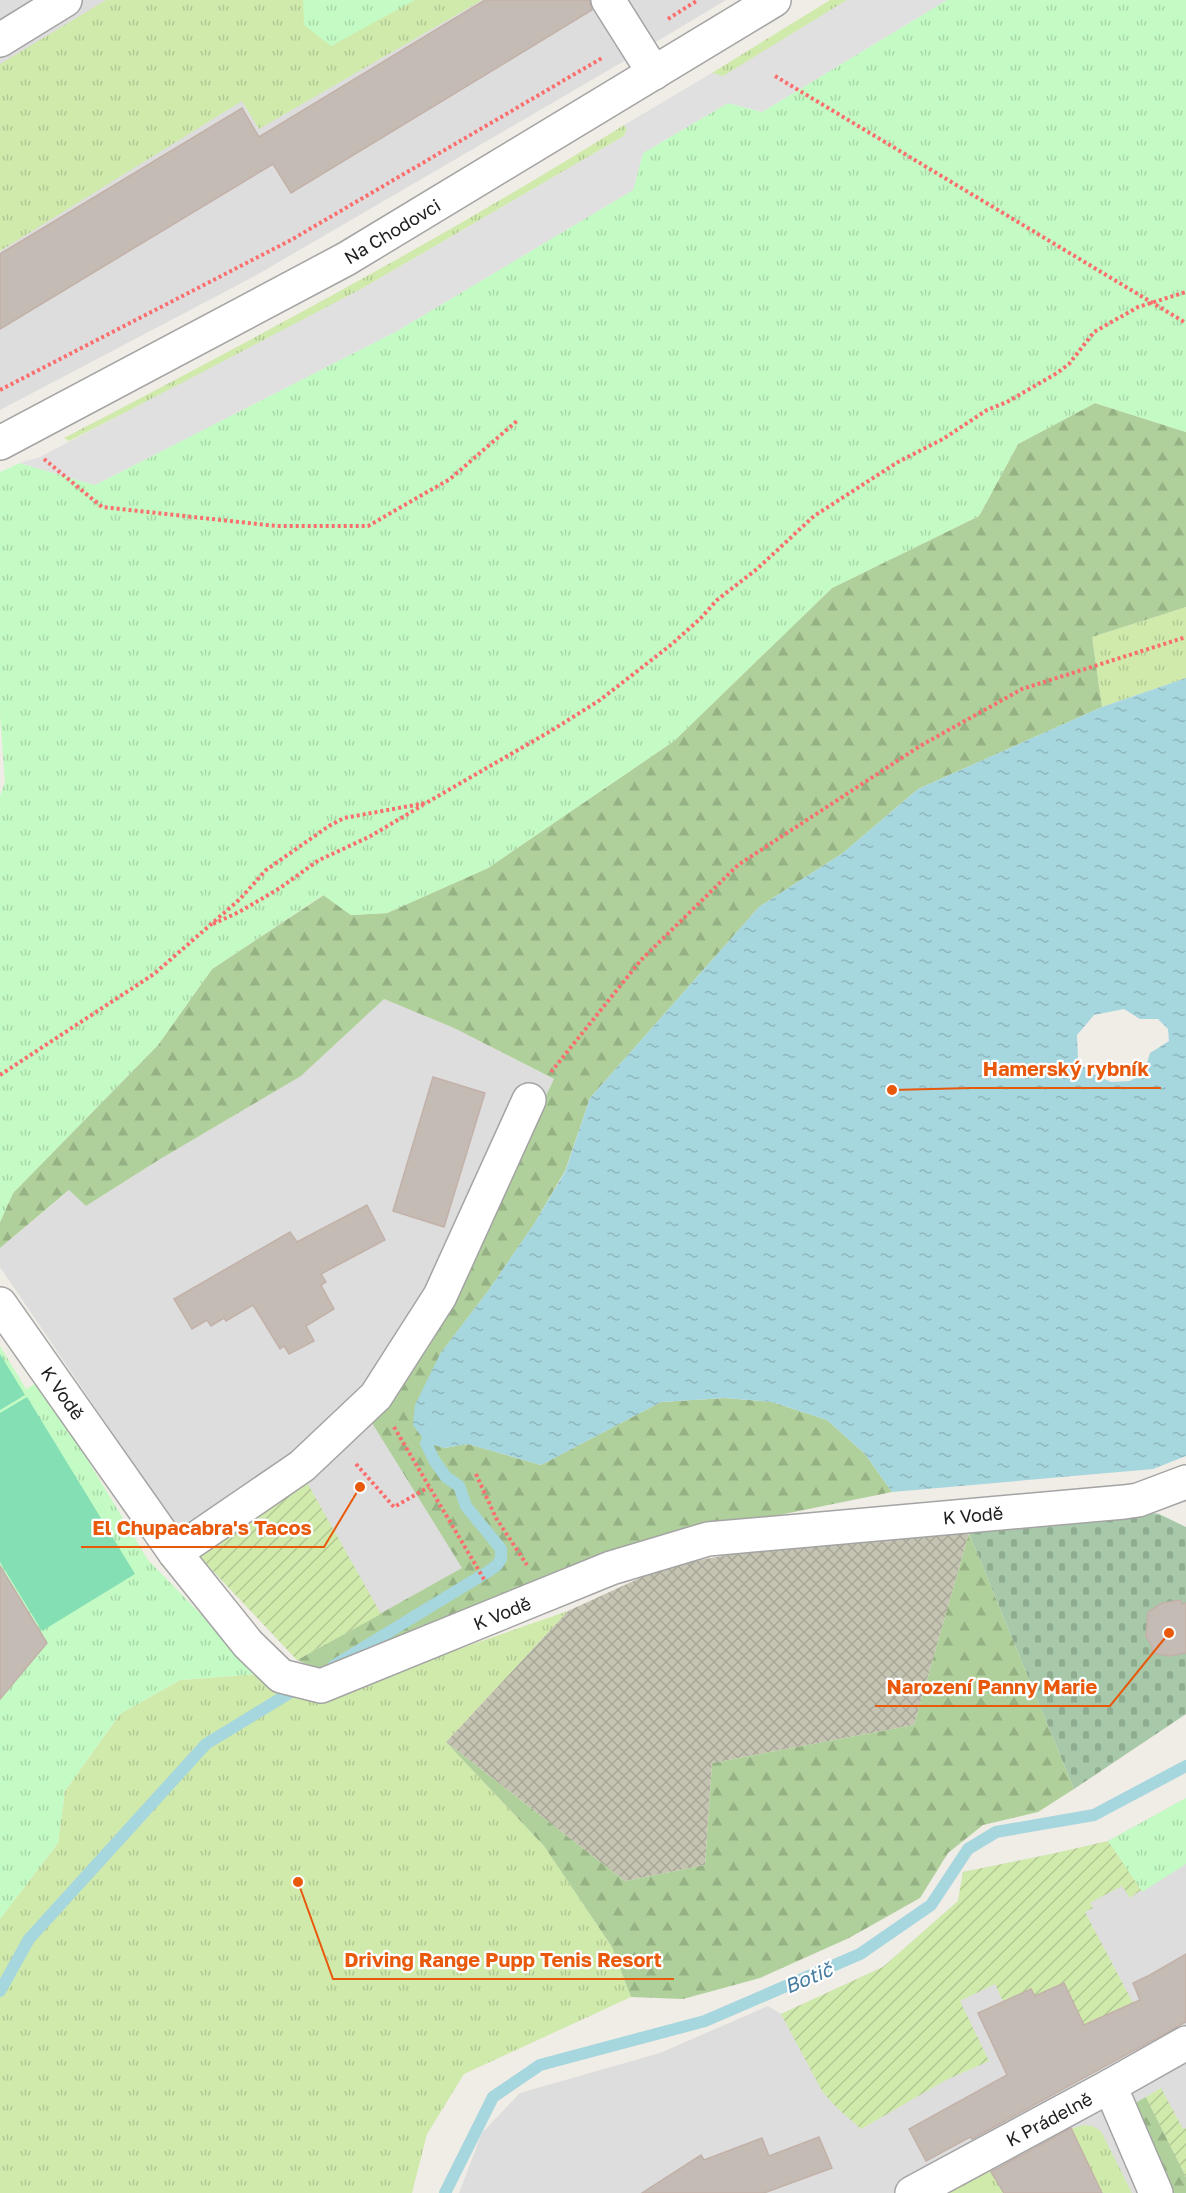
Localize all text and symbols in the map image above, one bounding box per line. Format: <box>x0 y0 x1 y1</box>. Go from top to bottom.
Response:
street label: Na Chodovci <box>340 194 444 268</box>
callout: Hamerský rybník <box>971 1050 1161 1088</box>
text: Hamerský rybník <box>983 1056 1150 1080</box>
street label: K Vodě <box>37 1362 89 1424</box>
street label: K Vodě <box>942 1501 1004 1529</box>
callout: El Chupacabra's Tacos <box>81 1509 324 1547</box>
text: El Chupacabra's Tacos <box>92 1515 312 1539</box>
street label: K Vodě <box>470 1592 534 1634</box>
callout: Narození Panny Marie <box>875 1668 1110 1706</box>
text: Narození Panny Marie <box>887 1674 1098 1698</box>
callout: Driving Range Pupp Tenis Resort <box>333 1941 674 1979</box>
text: Driving Range Pupp Tenis Resort <box>344 1947 662 1971</box>
water label: Botič <box>780 1955 837 1998</box>
street label: K Prádelně <box>1002 2087 1096 2151</box>

